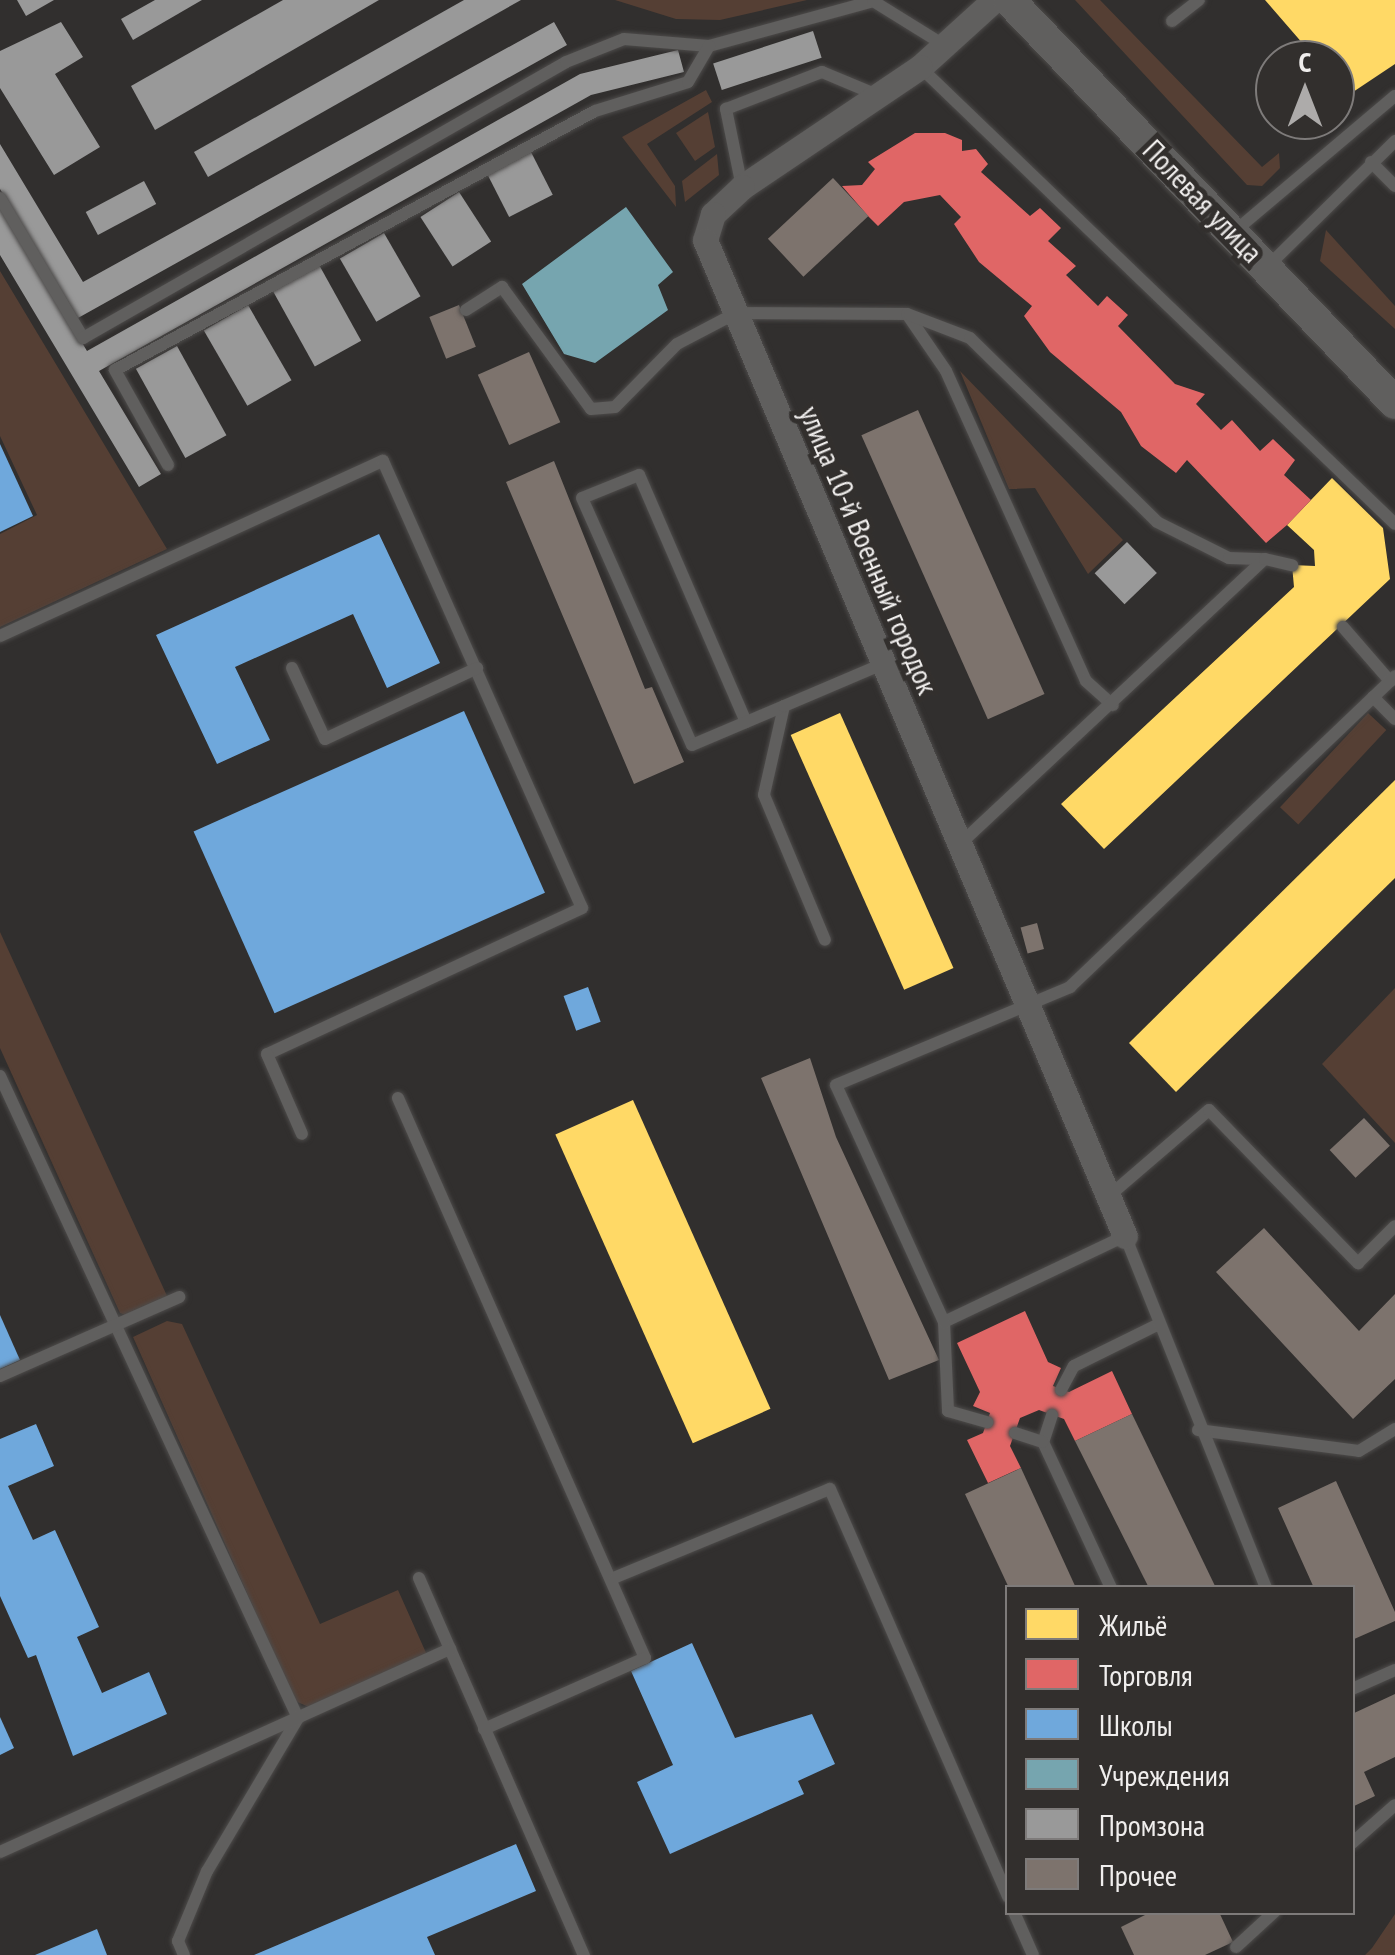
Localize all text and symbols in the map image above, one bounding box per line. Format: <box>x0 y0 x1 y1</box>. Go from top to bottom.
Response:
north arrow <box>1255 40 1355 140</box>
text: С <box>1299 43 1311 80</box>
street label: Полевая улица <box>1136 132 1270 270</box>
street label: улица 10-й Военный городок <box>792 400 946 700</box>
legend <box>1005 1585 1355 1915</box>
text: Жильё <box>1099 1605 1167 1644</box>
text: Торговля <box>1099 1655 1193 1694</box>
text: Школы <box>1099 1705 1173 1744</box>
text: Учреждения <box>1099 1755 1230 1794</box>
text: Промзона <box>1099 1805 1205 1844</box>
text: Прочее <box>1099 1855 1177 1894</box>

